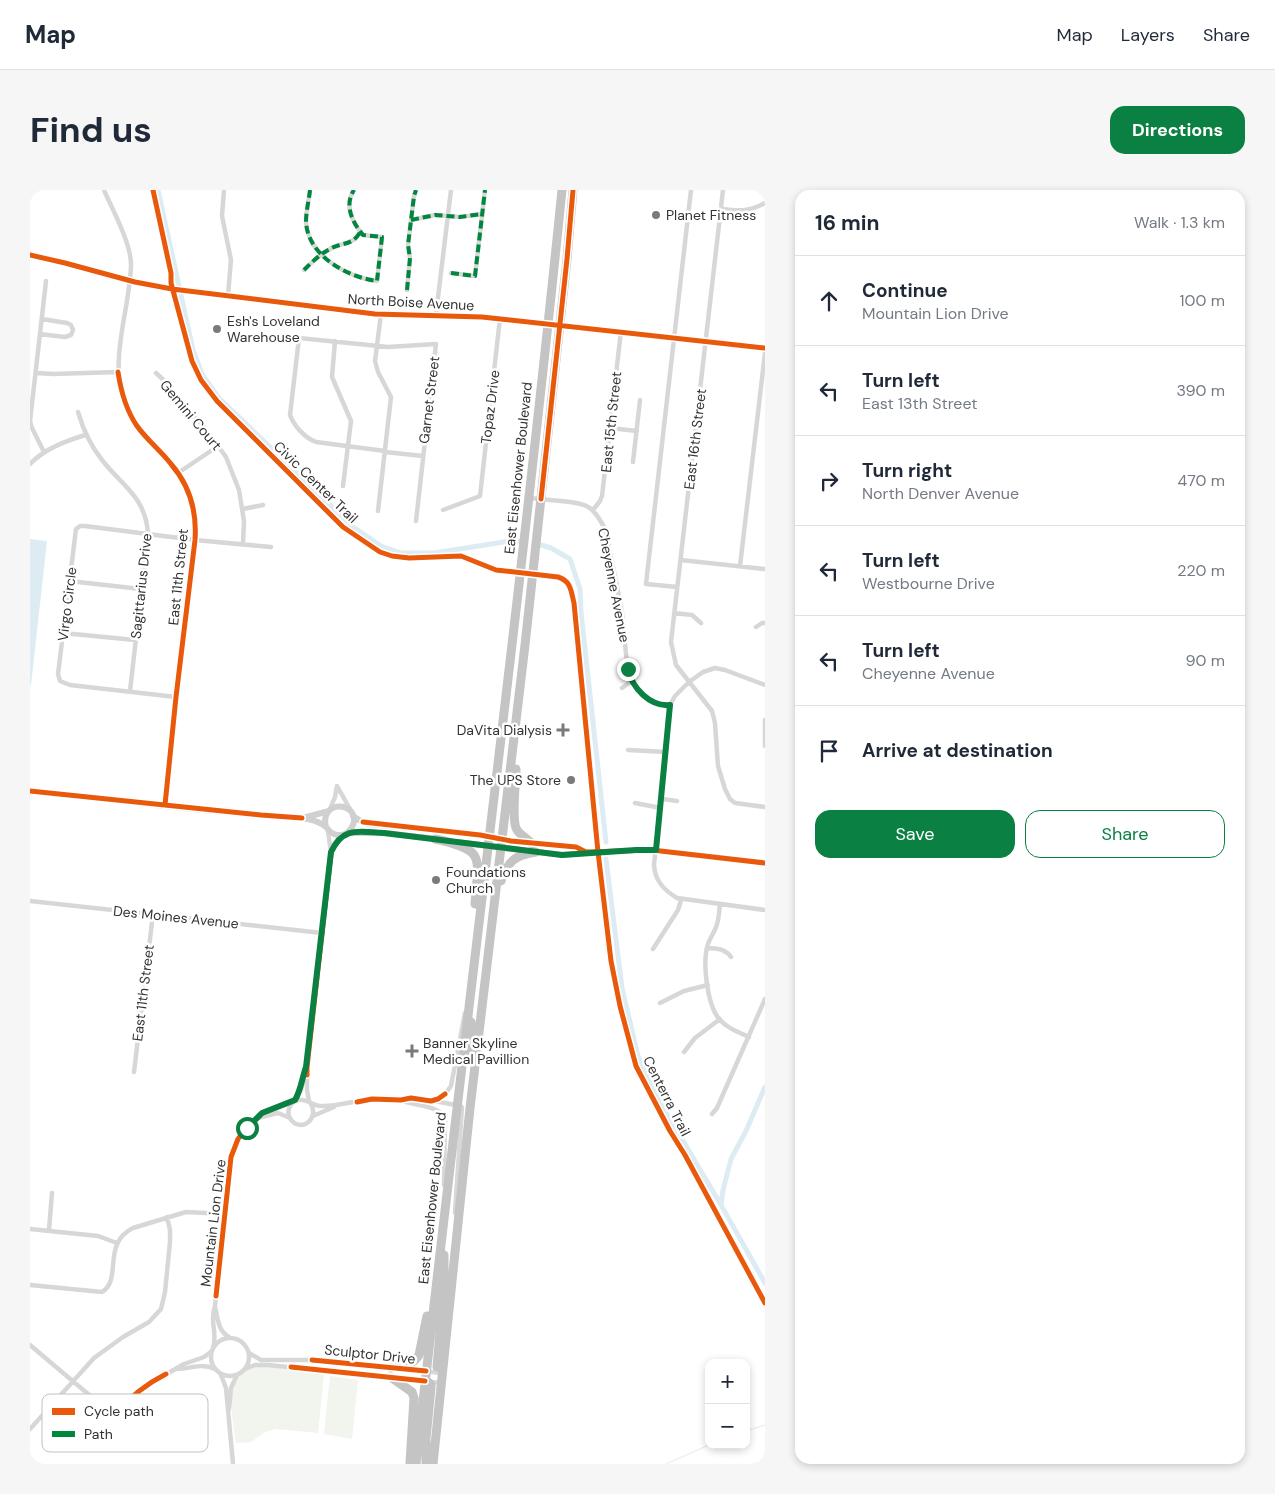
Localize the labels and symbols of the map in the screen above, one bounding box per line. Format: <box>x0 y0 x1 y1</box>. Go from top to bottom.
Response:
place label: Planet Fitness <box>666 206 756 224</box>
marker: Planet Fitness <box>650 209 662 221</box>
street label: North Boise Avenue <box>347 290 475 314</box>
place label: Esh's Loveland Warehouse <box>227 312 320 346</box>
marker: Esh's Loveland Warehouse <box>211 323 223 335</box>
street label: Garnet Street <box>415 355 443 445</box>
street label: Topaz Drive <box>477 369 503 445</box>
street label: East 15th Street <box>597 371 625 473</box>
street label: Gemini Court <box>156 376 226 454</box>
street label: East Eisenhower Boulevard <box>500 381 536 555</box>
street label: East 16th Street <box>680 388 710 490</box>
street label: Civic Center Trail <box>270 437 362 527</box>
street label: Cheyenne Avenue <box>594 526 634 644</box>
street label: East 11th Street <box>164 528 192 626</box>
street label: Sagittarius Drive <box>127 532 155 640</box>
street label: Virgo Circle <box>54 566 80 642</box>
route end <box>617 658 640 681</box>
place label: DaVita Dialysis <box>457 721 552 739</box>
marker: DaVita Dialysis <box>556 723 570 737</box>
place label: The UPS Store <box>470 771 561 789</box>
marker: The UPS Store <box>565 774 577 786</box>
place label: Foundations Church <box>446 863 526 897</box>
marker: Foundations Church <box>430 874 442 886</box>
street label: Des Moines Avenue <box>112 901 240 933</box>
street label: East 11th Street <box>128 944 158 1042</box>
place label: Banner Skyline Medical Pavillion <box>423 1034 529 1068</box>
marker: Banner Skyline Medical Pavillion <box>405 1044 419 1058</box>
street label: Centerra Trail <box>639 1053 695 1139</box>
street label: East Eisenhower Boulevard <box>414 1111 450 1285</box>
route start <box>236 1117 259 1140</box>
street label: Mountain Lion Drive <box>196 1158 230 1288</box>
street label: Sculptor Drive <box>324 1340 416 1368</box>
legend <box>42 1394 208 1452</box>
text: Cycle path <box>84 1402 154 1420</box>
text: Path <box>84 1425 113 1443</box>

